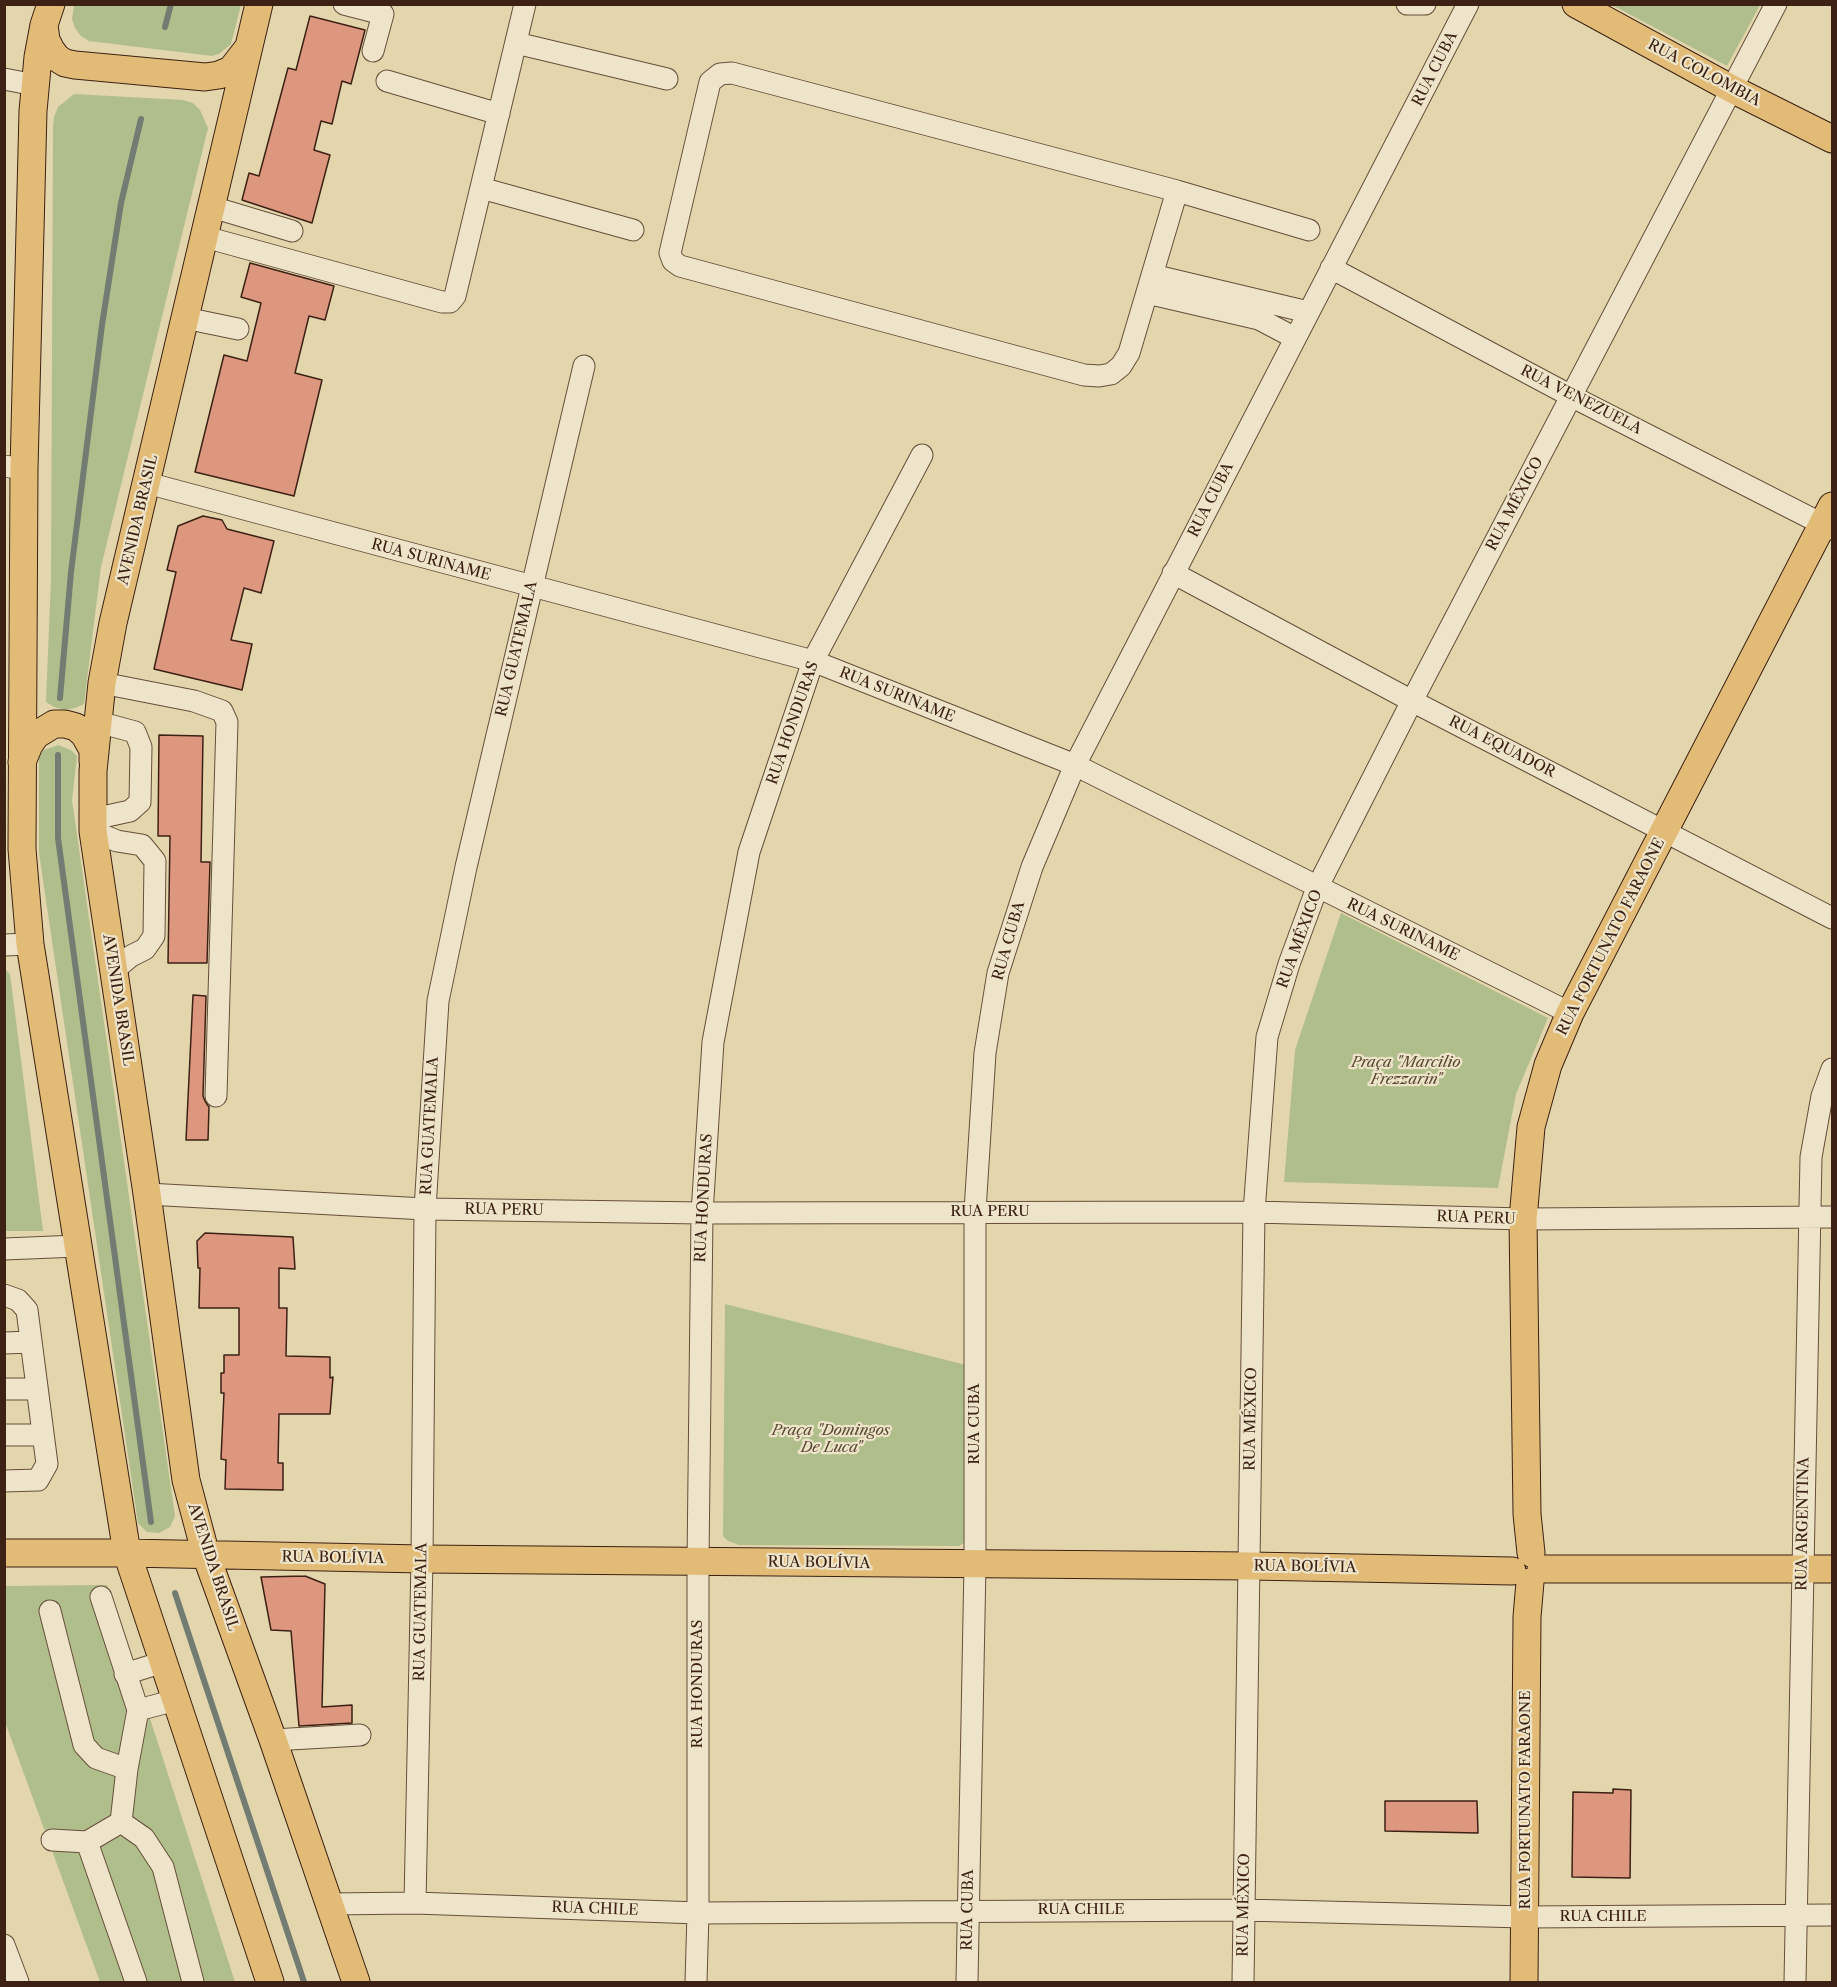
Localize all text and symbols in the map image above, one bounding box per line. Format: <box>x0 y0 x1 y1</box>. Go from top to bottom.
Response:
street label: RUA CUBA <box>1409 29 1461 109</box>
street label: RUA COLOMBIA <box>1644 36 1764 110</box>
street label: RUA VENEZUELA <box>1517 362 1645 438</box>
street label: AVENIDA BRASIL <box>114 453 162 587</box>
street label: RUA MÉXICO <box>1483 454 1547 554</box>
street label: RUA CUBA <box>1185 460 1237 540</box>
street label: RUA SURINAME <box>369 535 493 585</box>
street label: RUA GUATEMALA <box>493 579 541 719</box>
street label: RUA HONDURAS <box>763 659 823 787</box>
street label: RUA SURINAME <box>837 664 957 726</box>
street label: RUA EQUADOR <box>1446 712 1558 782</box>
street label: RUA FORTUNATO FARAONE <box>1553 835 1669 1039</box>
street label: RUA MÉXICO <box>1274 887 1326 991</box>
street label: RUA SURINAME <box>1344 895 1462 965</box>
street label: RUA CUBA <box>989 899 1029 983</box>
street label: AVENIDA BRASIL <box>99 933 137 1067</box>
park label: Praça "Marcilio Frezzarin" <box>1351 1054 1461 1089</box>
street label: RUA GUATEMALA <box>417 1056 443 1196</box>
street label: RUA HONDURAS <box>692 1133 716 1263</box>
street label: RUA PERU <box>464 1200 544 1220</box>
street label: RUA PERU <box>950 1203 1030 1221</box>
street label: RUA PERU <box>1436 1208 1516 1228</box>
street label: RUA MÉXICO <box>1241 1367 1261 1471</box>
street label: RUA CUBA <box>966 1383 984 1465</box>
park label: Praça "Domingos De Luca" <box>772 1422 890 1457</box>
street label: RUA ARGENTINA <box>1793 1457 1813 1591</box>
street label: AVENIDA BRASIL <box>184 1501 242 1633</box>
street label: RUA GUATEMALA <box>411 1542 431 1682</box>
street label: RUA BOLÍVIA <box>281 1548 385 1568</box>
street label: RUA BOLÍVIA <box>767 1553 871 1573</box>
street label: RUA BOLÍVIA <box>1253 1557 1357 1577</box>
street label: RUA HONDURAS <box>689 1619 707 1749</box>
street label: RUA FORTUNATO FARAONE <box>1517 1690 1535 1910</box>
street label: RUA MÉXICO <box>1234 1853 1254 1957</box>
street label: RUA CUBA <box>958 1869 978 1951</box>
street label: RUA CHILE <box>551 1898 639 1920</box>
street label: RUA CHILE <box>1037 1901 1125 1919</box>
street label: RUA CHILE <box>1559 1908 1647 1926</box>

